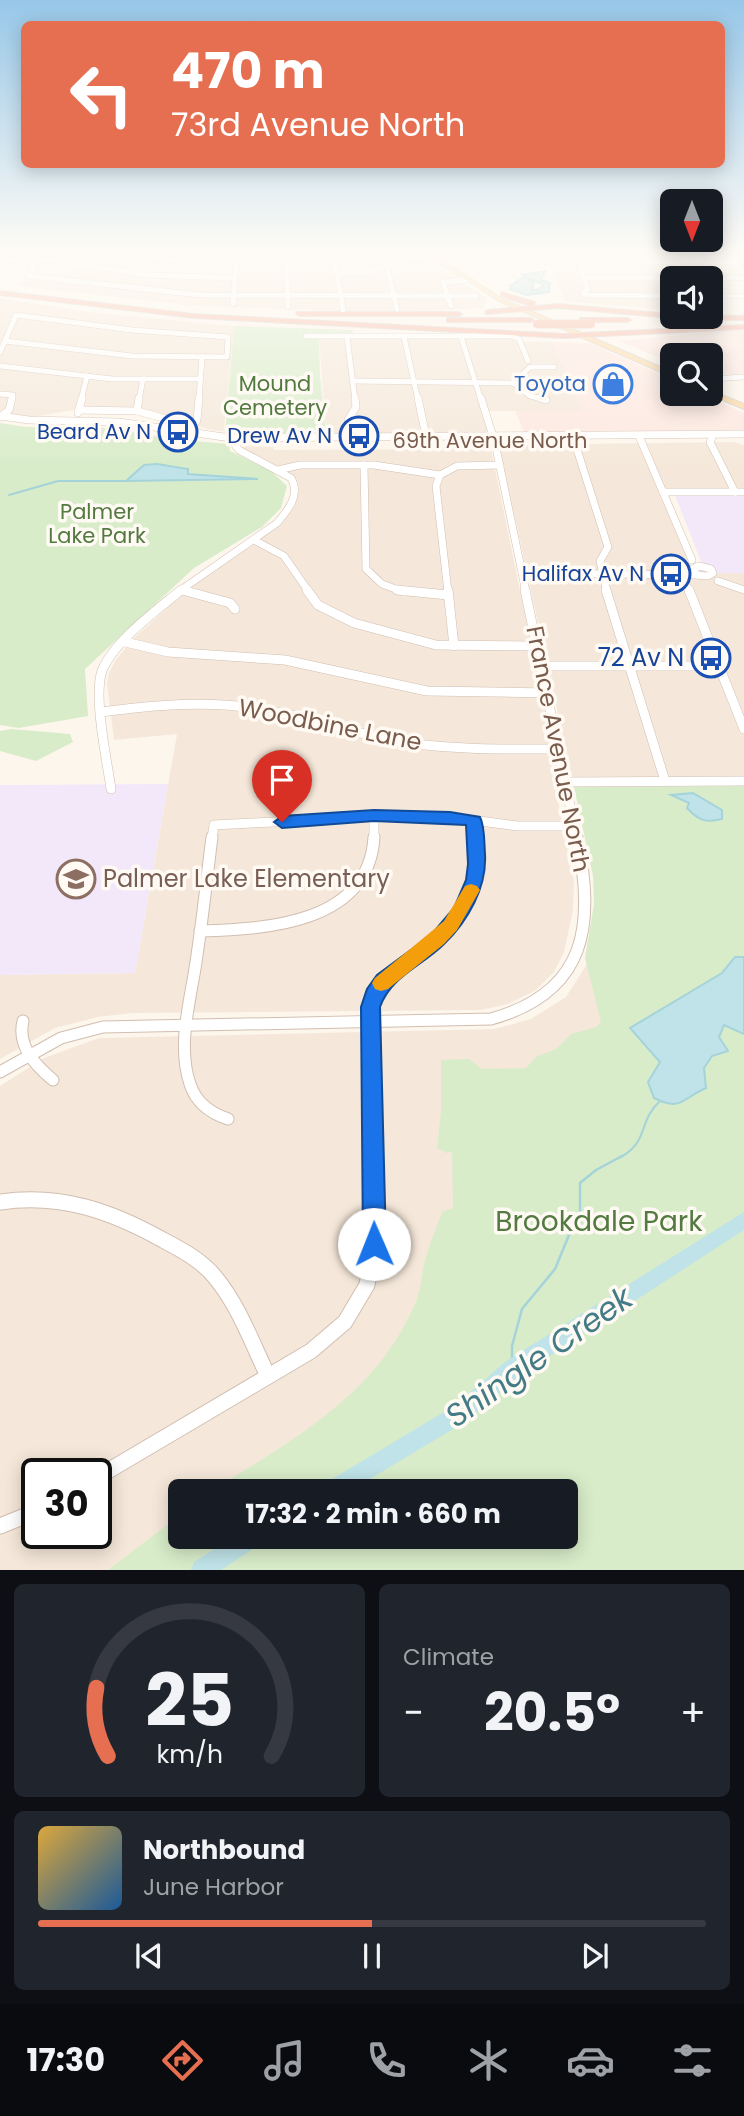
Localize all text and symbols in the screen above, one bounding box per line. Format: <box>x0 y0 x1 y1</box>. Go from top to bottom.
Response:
text: 470 m <box>171 37 325 105</box>
icon: left <box>56 49 147 140</box>
text: 73rd Avenue North <box>171 102 465 147</box>
north arrow <box>660 189 723 252</box>
map controls <box>660 189 723 406</box>
button: sound <box>660 266 723 329</box>
button: search <box>660 343 723 406</box>
shop icon: Toyota <box>592 363 634 405</box>
park label: Mound Cemetery <box>223 369 327 422</box>
place label: Toyota <box>514 369 586 398</box>
bus stop icon: Beard Av N <box>157 411 199 453</box>
bus stop icon: Drew Av N <box>338 415 380 457</box>
place label: Beard Av N <box>37 417 151 446</box>
place label: Drew Av N <box>227 421 332 450</box>
street label: 69th Avenue North <box>393 426 587 455</box>
park label: Palmer Lake Park <box>48 497 146 550</box>
bus stop icon: Halifax Av N <box>650 553 692 595</box>
place label: Halifax Av N <box>522 559 644 588</box>
street label: France Avenue North <box>518 623 599 875</box>
bus stop icon: 72 Av N <box>690 637 732 679</box>
place label: 72 Av N <box>598 641 684 674</box>
street label: Woodbine Lane <box>236 691 425 758</box>
pin <box>252 750 312 822</box>
icon: arrive <box>263 761 301 799</box>
school or university icon: Palmer Lake Elementary <box>55 858 97 900</box>
place label: Palmer Lake Elementary <box>103 862 390 895</box>
park label: Brookdale Park <box>495 1202 703 1241</box>
position arrow <box>337 1207 411 1281</box>
water label: Shingle Creek <box>436 1274 643 1438</box>
speed limit sign: 30 <box>21 1458 112 1549</box>
text: 17:32 · 2 min · 660 m <box>245 1496 501 1532</box>
text: Climate <box>403 1641 494 1673</box>
text: 25 <box>145 1651 234 1752</box>
text: 20.5° <box>484 1676 620 1749</box>
text: − <box>403 1686 424 1739</box>
text: + <box>680 1686 706 1739</box>
text: km/h <box>156 1737 223 1772</box>
text: Northbound <box>143 1832 305 1868</box>
text: June Harbor <box>143 1871 284 1903</box>
icon: previous <box>130 1937 168 1975</box>
icon: pause <box>353 1937 391 1975</box>
icon: next <box>576 1937 614 1975</box>
icon: directions <box>158 2036 207 2085</box>
icon: music <box>260 2036 309 2085</box>
icon: phone <box>362 2036 411 2085</box>
icon: climate <box>464 2036 513 2085</box>
icon: car <box>566 2036 615 2085</box>
icon: filters <box>668 2036 717 2085</box>
text: 17:30 <box>27 2037 105 2082</box>

